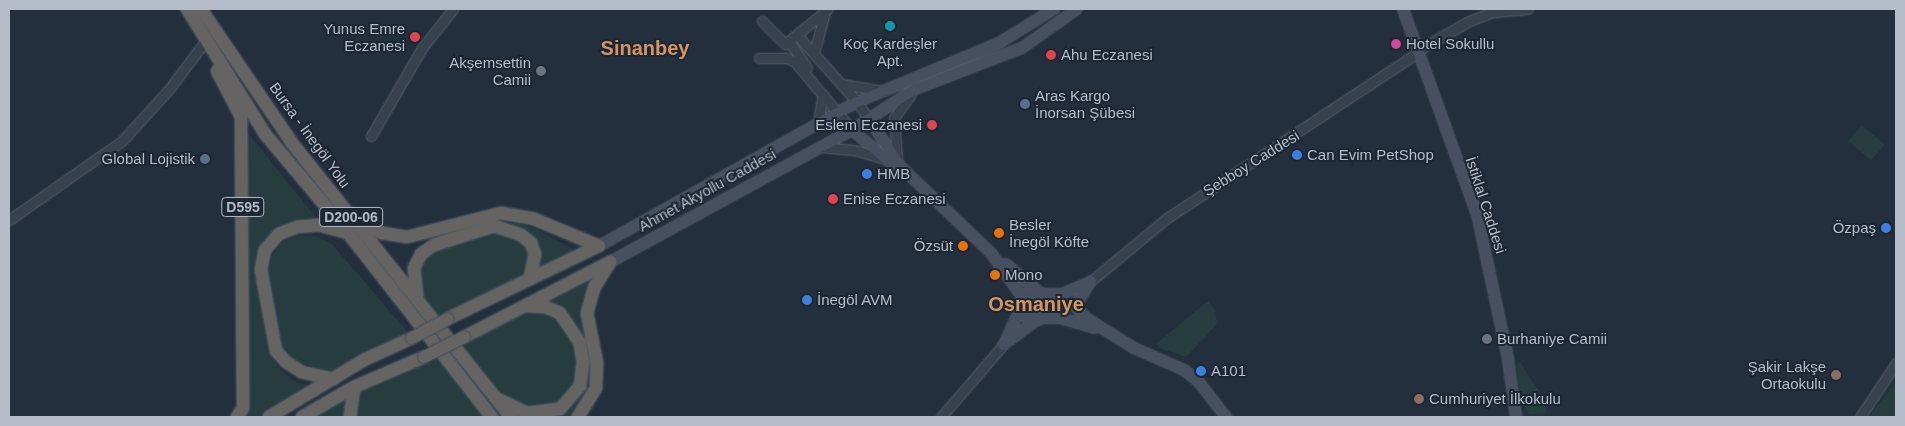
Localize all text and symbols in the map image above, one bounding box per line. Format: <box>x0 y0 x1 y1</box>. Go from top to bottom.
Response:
place label: Yunus Emre Eczanesi <box>323 19 405 54</box>
marker: Koç Kardeşler Apt. <box>884 20 896 32</box>
marker: Yunus Emre Eczanesi <box>409 31 421 43</box>
place label: Koç Kardeşler Apt. <box>843 34 937 69</box>
place label: Hotel Sokullu <box>1406 35 1494 53</box>
district label: Sinanbey <box>601 36 689 60</box>
marker: Hotel Sokullu <box>1390 38 1402 50</box>
place label: Ahu Eczanesi <box>1061 46 1153 64</box>
marker: Ahu Eczanesi <box>1045 49 1057 61</box>
place label: Akşemsettin Camii <box>449 53 531 88</box>
marker: Akşemsettin Camii <box>535 65 547 77</box>
street label: Bursa - İnegöl Yolu <box>266 79 354 191</box>
place label: Aras Kargo İnorsan Şübesi <box>1035 86 1135 121</box>
marker: Aras Kargo İnorsan Şübesi <box>1019 98 1031 110</box>
place label: Eslem Eczanesi <box>815 116 922 134</box>
marker: Eslem Eczanesi <box>926 119 938 131</box>
street label: Şebboy Caddesi <box>1200 126 1302 200</box>
street label: Ahmet Akyollu Caddesi <box>635 145 779 235</box>
place label: Can Evim PetShop <box>1307 146 1434 164</box>
marker: Can Evim PetShop <box>1291 149 1303 161</box>
place label: Global Lojistik <box>102 150 195 168</box>
marker: Global Lojistik <box>199 153 211 165</box>
street label: İstiklal Caddesi <box>1462 154 1510 256</box>
place label: HMB <box>877 165 910 183</box>
marker: HMB <box>861 168 873 180</box>
place label: Enise Eczanesi <box>843 190 946 208</box>
marker: Enise Eczanesi <box>827 193 839 205</box>
road number: D595 <box>220 196 266 218</box>
road number: D200-06 <box>318 206 384 228</box>
place label: Besler İnegöl Köfte <box>1009 215 1089 250</box>
place label: Özpaş <box>1833 219 1876 237</box>
marker: Özpaş <box>1880 222 1892 234</box>
marker: Besler İnegöl Köfte <box>993 227 1005 239</box>
place label: Özsüt <box>914 237 953 255</box>
marker: Özsüt <box>957 240 969 252</box>
place label: Mono <box>1005 266 1043 284</box>
marker: Mono <box>989 269 1001 281</box>
place label: İnegöl AVM <box>817 291 893 309</box>
district label: Osmaniye <box>988 292 1084 316</box>
marker: İnegöl AVM <box>801 294 813 306</box>
place label: Burhaniye Camii <box>1497 330 1607 348</box>
marker: Burhaniye Camii <box>1481 333 1493 345</box>
place label: Şakir Lakşe Ortaokulu <box>1748 357 1826 392</box>
place label: A101 <box>1211 362 1246 380</box>
marker: A101 <box>1195 365 1207 377</box>
marker: Şakir Lakşe Ortaokulu <box>1830 369 1842 381</box>
place label: Cumhuriyet İlkokulu <box>1429 390 1561 408</box>
marker: Cumhuriyet İlkokulu <box>1413 393 1425 405</box>

